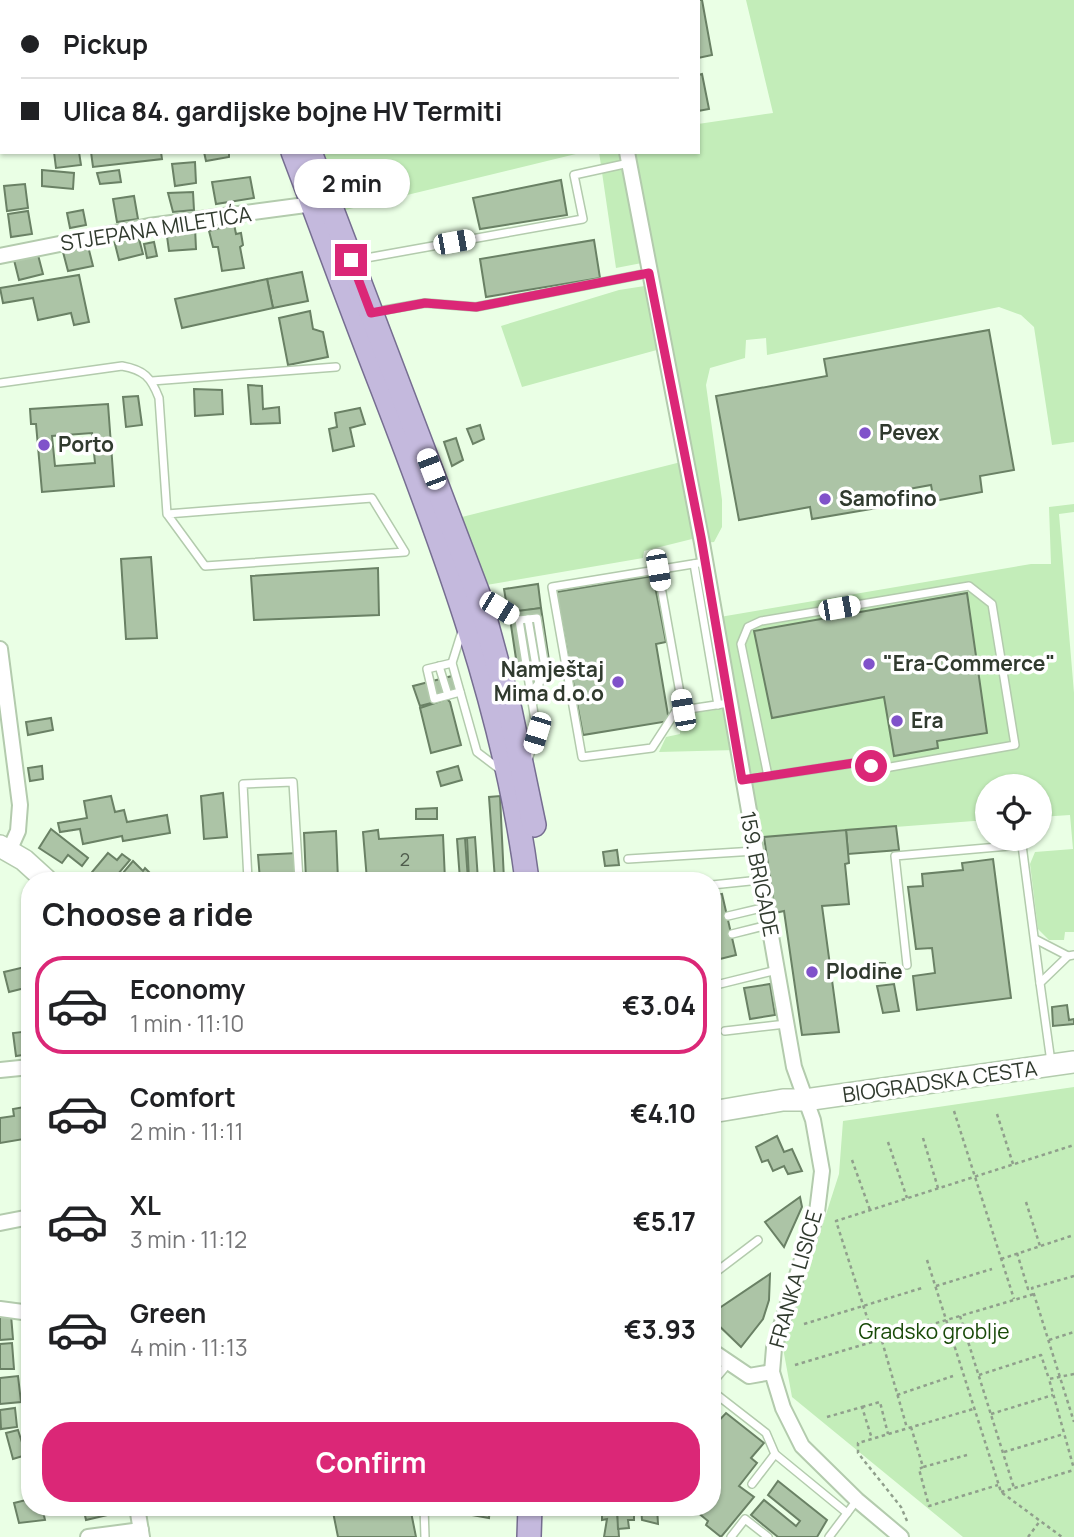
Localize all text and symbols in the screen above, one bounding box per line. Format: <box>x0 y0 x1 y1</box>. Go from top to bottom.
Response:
text: Pickup <box>63 26 148 62</box>
text: Ulica 84. gardijske bojne HV Termiti <box>63 93 502 129</box>
callout: 2 min <box>293 159 409 208</box>
text: 2 min <box>322 167 382 199</box>
street label: STJEPANA MILETIĆA <box>58 199 253 257</box>
car <box>432 228 477 256</box>
route end <box>335 244 367 276</box>
place label: Pevex <box>879 418 940 446</box>
marker: Pevex <box>857 425 873 441</box>
place label: Porto <box>58 430 114 458</box>
marker: Porto <box>36 437 52 453</box>
car <box>414 446 449 492</box>
place label: Samofino <box>839 484 937 512</box>
marker: Samofino <box>817 491 833 507</box>
car <box>645 547 672 593</box>
car <box>476 588 523 628</box>
car <box>817 594 862 622</box>
place label: "Era-Commerce" <box>883 649 1055 677</box>
place label: Namještaj Mima d.o.o <box>494 655 604 707</box>
marker: "Era-Commerce" <box>861 656 877 672</box>
marker: Namještaj Mima d.o.o <box>610 674 626 690</box>
car <box>670 687 697 733</box>
place label: Era <box>911 706 944 734</box>
car <box>521 710 554 756</box>
marker: Era <box>889 713 905 729</box>
route start <box>855 750 887 782</box>
map controls <box>975 774 1052 851</box>
button: locate <box>975 774 1052 851</box>
street label: 159. BRIGADE <box>734 809 786 939</box>
house number: 2 <box>400 847 410 871</box>
text: Choose a ride <box>42 892 253 936</box>
place label: Plodine <box>826 957 903 985</box>
marker: Plodine <box>804 964 820 980</box>
text: Economy <box>130 971 245 1007</box>
icon: car <box>46 974 109 1037</box>
text: €3.04 <box>622 987 696 1023</box>
text: 1 min · 11:10 <box>130 1007 244 1039</box>
street label: BIOGRADSKA CESTA <box>841 1053 1039 1109</box>
text: Comfort <box>130 1079 236 1115</box>
icon: car <box>46 1082 109 1145</box>
text: €4.10 <box>630 1095 696 1131</box>
text: 2 min · 11:11 <box>130 1115 243 1147</box>
text: XL <box>130 1187 161 1223</box>
icon: car <box>46 1190 109 1253</box>
text: €5.17 <box>633 1203 696 1239</box>
street label: FRANKA LISICE <box>762 1207 828 1351</box>
text: 3 min · 11:12 <box>130 1223 247 1255</box>
text: Green <box>130 1295 206 1331</box>
icon: car <box>46 1298 109 1361</box>
text: €3.93 <box>624 1311 696 1347</box>
park label: Gradsko groblje <box>859 1317 1010 1345</box>
text: 4 min · 11:13 <box>130 1331 248 1363</box>
button: Confirm <box>42 1422 700 1502</box>

